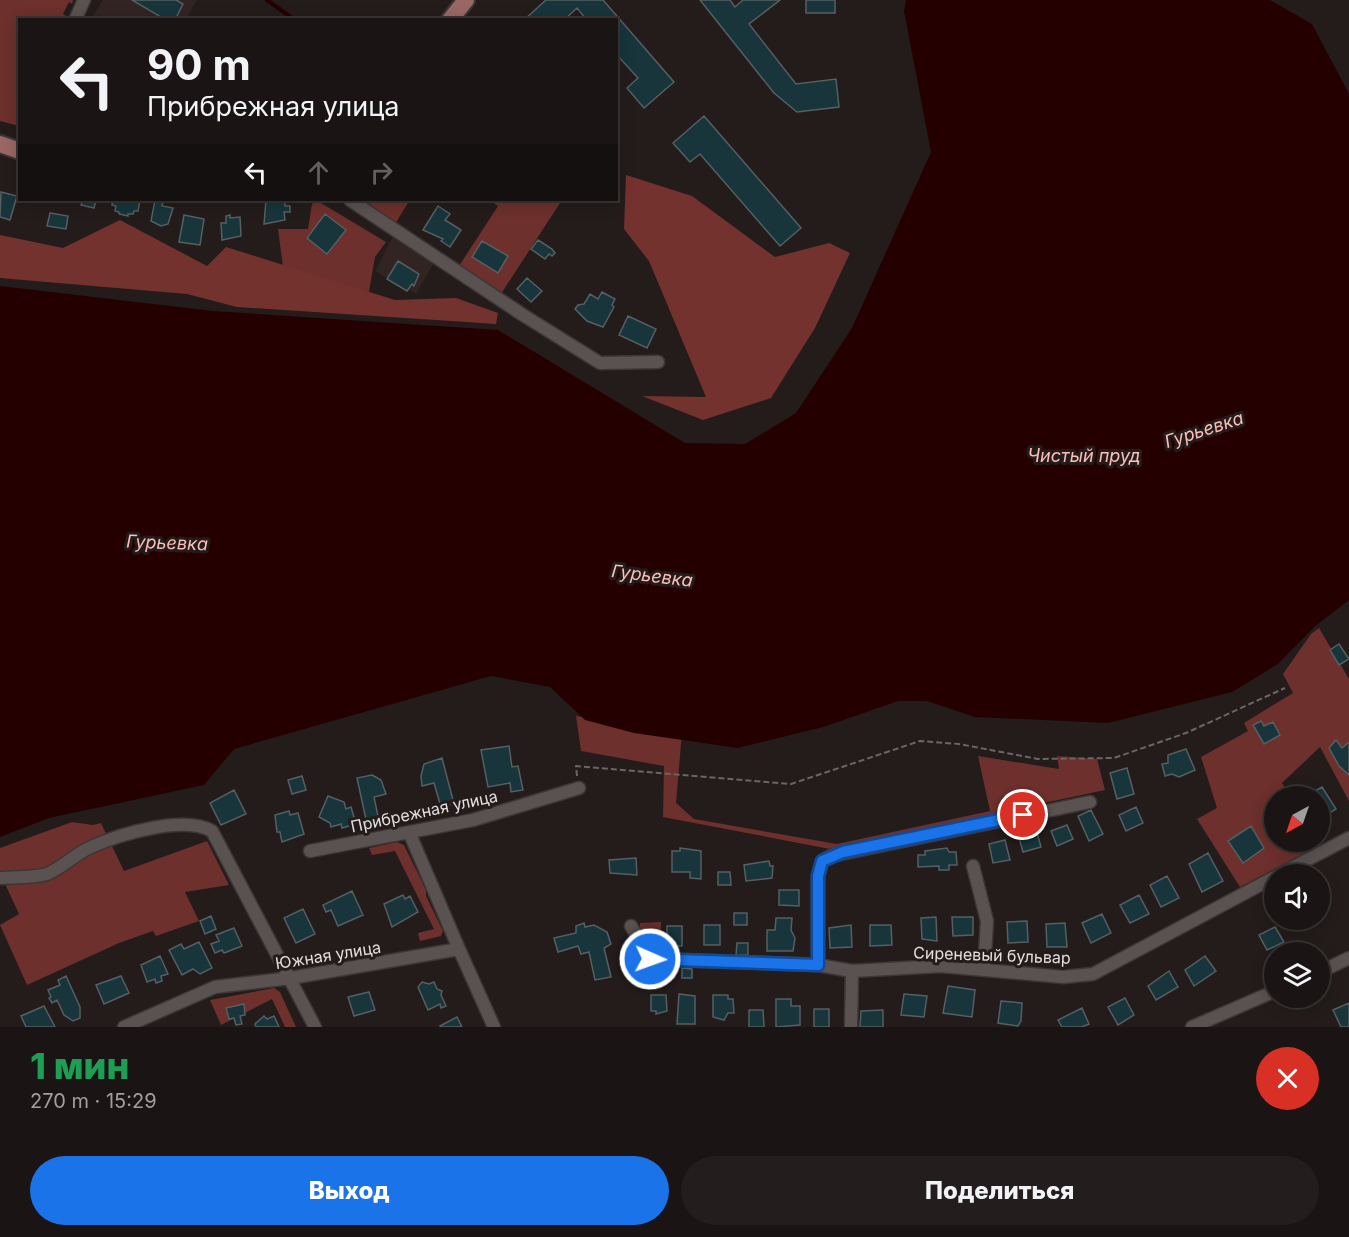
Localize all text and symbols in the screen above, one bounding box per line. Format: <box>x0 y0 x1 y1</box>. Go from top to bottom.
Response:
text: 90 m <box>147 39 251 90</box>
icon: left <box>48 42 126 120</box>
text: Прибрежная улица <box>147 90 400 123</box>
icon: left <box>239 156 272 189</box>
icon: ahead <box>302 156 335 189</box>
icon: right <box>365 156 398 189</box>
water label: Гурьевка <box>1162 407 1246 452</box>
water label: Чистый пруд <box>1027 445 1141 466</box>
water label: Гурьевка <box>126 531 208 554</box>
water label: Гурьевка <box>610 560 694 591</box>
street label: Прибрежная улица <box>349 786 499 836</box>
north arrow <box>1264 786 1330 852</box>
map controls <box>1264 786 1330 1008</box>
pin <box>997 789 1048 840</box>
icon: arrive <box>1006 798 1039 831</box>
button: sound <box>1264 864 1330 930</box>
position arrow <box>618 927 682 991</box>
street label: Южная улица <box>274 937 382 973</box>
street label: Сиреневый бульвар <box>913 942 1071 968</box>
button: layers <box>1264 942 1330 1008</box>
text: 1 мин <box>30 1044 129 1088</box>
button: close <box>1256 1047 1319 1110</box>
text: 270 m · 15:29 <box>30 1089 157 1113</box>
button: Выход <box>30 1156 669 1225</box>
button: Поделиться <box>681 1156 1319 1225</box>

